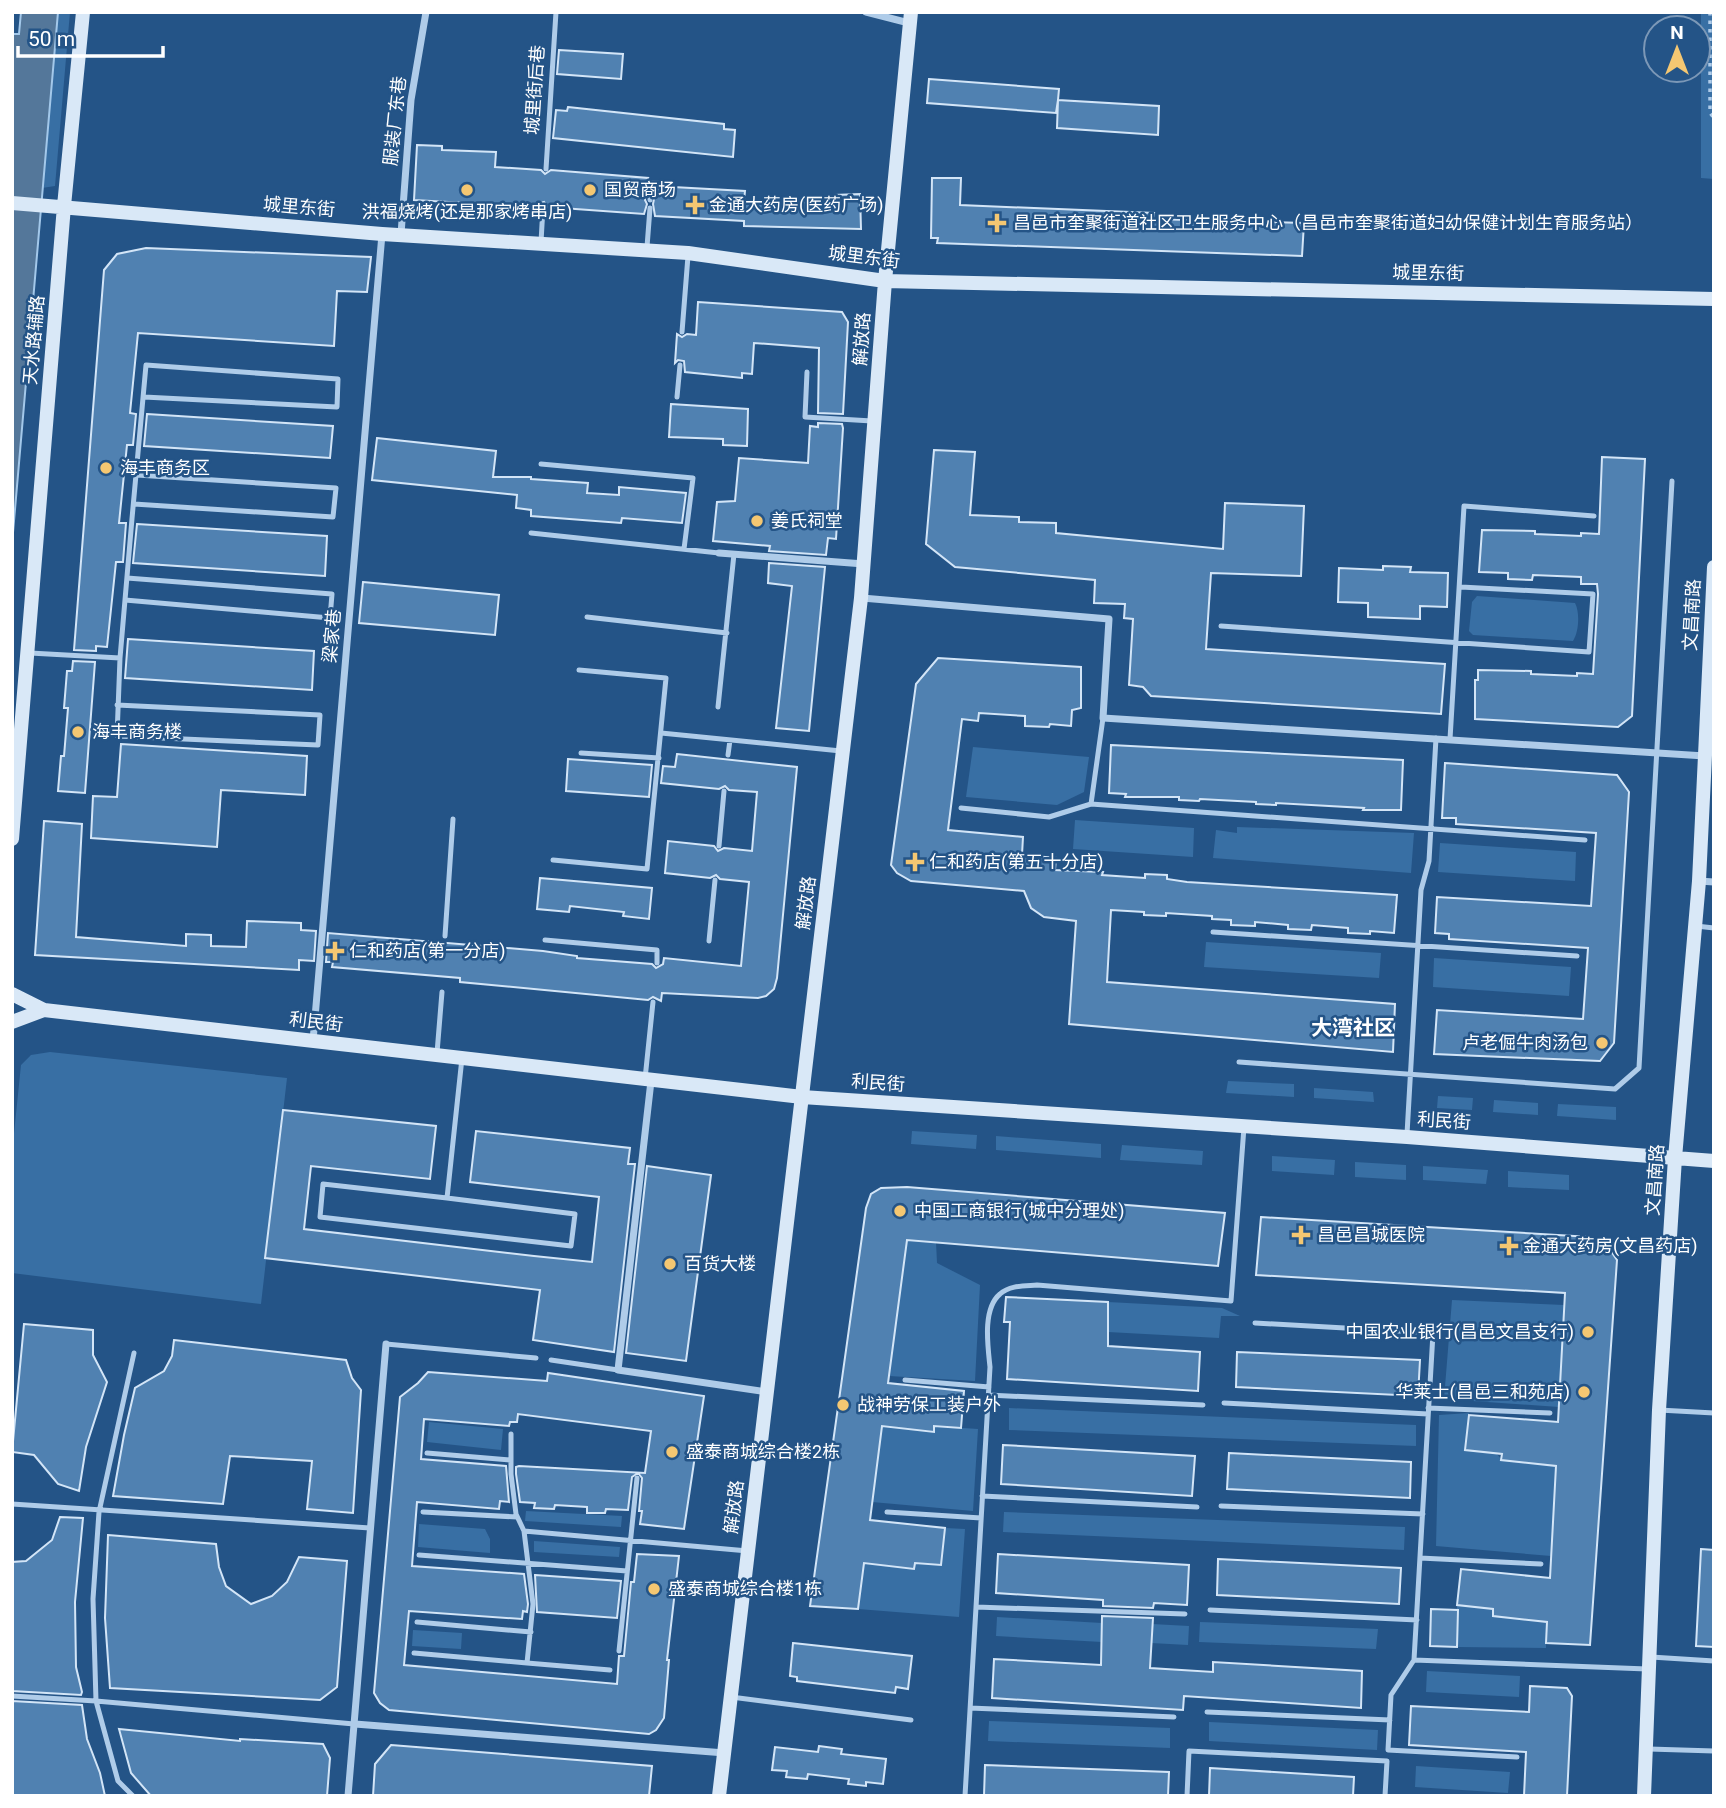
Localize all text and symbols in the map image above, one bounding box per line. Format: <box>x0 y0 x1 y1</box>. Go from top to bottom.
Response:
scale bar <box>18 14 163 58</box>
north arrow <box>1642 14 1712 84</box>
text: N <box>1670 21 1684 44</box>
text: 50 m <box>28 27 75 51</box>
street label: 城里街后巷 <box>521 44 548 136</box>
street label: 服装厂东巷 <box>379 75 410 167</box>
place label: 国贸商场 <box>604 179 676 200</box>
marker: 洪福烧烤(还是那家烤串店) <box>459 182 475 198</box>
marker: 国贸商场 <box>582 182 598 198</box>
street label: 城里东街 <box>262 193 336 220</box>
place label: 金通大药房(医药广场) <box>709 194 883 216</box>
marker: 金通大药房(医药广场) <box>687 197 703 213</box>
place label: 洪福烧烤(还是那家烤串店) <box>362 201 572 223</box>
place label: 昌邑市奎聚街道社区卫生服务中心（昌邑市奎聚街道妇幼保健计划生育服务站） <box>1013 212 1643 233</box>
marker: 昌邑市奎聚街道社区卫生服务中心（昌邑市奎聚街道妇幼保健计划生育服务站） <box>987 213 1007 233</box>
street label: 城里东街 <box>827 242 901 271</box>
street label: 城里东街 <box>1392 261 1464 284</box>
street label: 天水路辅路 <box>19 294 48 386</box>
street label: 解放路 <box>849 311 874 367</box>
place label: 海丰商务区 <box>120 457 210 478</box>
marker: 海丰商务区 <box>98 460 114 476</box>
place label: 姜氏祠堂 <box>771 510 843 531</box>
marker: 姜氏祠堂 <box>749 513 765 529</box>
street label: 文昌南路 <box>1679 578 1704 651</box>
street label: 梁家巷 <box>319 608 344 664</box>
place label: 海丰商务楼 <box>92 721 182 742</box>
marker: 海丰商务楼 <box>70 724 86 740</box>
place label: 仁和药店(第五十分店) <box>929 851 1103 873</box>
marker: 仁和药店(第五十分店) <box>907 854 923 870</box>
street label: 解放路 <box>792 875 819 931</box>
place label: 仁和药店(第一分店) <box>349 940 505 962</box>
marker: 仁和药店(第一分店) <box>327 943 343 959</box>
street label: 利民街 <box>288 1008 344 1035</box>
district label: 大湾社区 <box>1311 1016 1395 1040</box>
place label: 卢老倔牛肉汤包 <box>1462 1032 1588 1053</box>
marker: 卢老倔牛肉汤包 <box>1594 1035 1610 1051</box>
street label: 利民街 <box>850 1070 906 1095</box>
street label: 利民街 <box>1416 1108 1472 1133</box>
street label: 文昌南路 <box>1642 1143 1667 1217</box>
place label: 中国工商银行(城中分理处) <box>914 1200 1124 1222</box>
marker: 中国工商银行(城中分理处) <box>892 1203 908 1219</box>
place label: 昌邑昌城医院 <box>1317 1224 1425 1245</box>
marker: 昌邑昌城医院 <box>1291 1225 1311 1245</box>
place label: 金通大药房(文昌药店) <box>1523 1235 1697 1257</box>
marker: 金通大药房(文昌药店) <box>1501 1238 1517 1254</box>
place label: 百货大楼 <box>684 1253 756 1274</box>
marker: 百货大楼 <box>662 1256 678 1272</box>
place label: 中国农业银行(昌邑文昌支行) <box>1346 1321 1574 1343</box>
marker: 中国农业银行(昌邑文昌支行) <box>1580 1324 1596 1340</box>
place label: 华莱士(昌邑三和苑店) <box>1396 1381 1570 1403</box>
marker: 华莱士(昌邑三和苑店) <box>1576 1384 1592 1400</box>
place label: 战神劳保工装户外 <box>857 1394 1001 1415</box>
marker: 战神劳保工装户外 <box>835 1397 851 1413</box>
place label: 盛泰商城综合楼2栋 <box>686 1441 840 1462</box>
marker: 盛泰商城综合楼2栋 <box>664 1444 680 1460</box>
street label: 解放路 <box>720 1479 747 1535</box>
place label: 盛泰商城综合楼1栋 <box>668 1578 822 1599</box>
marker: 盛泰商城综合楼1栋 <box>646 1581 662 1597</box>

